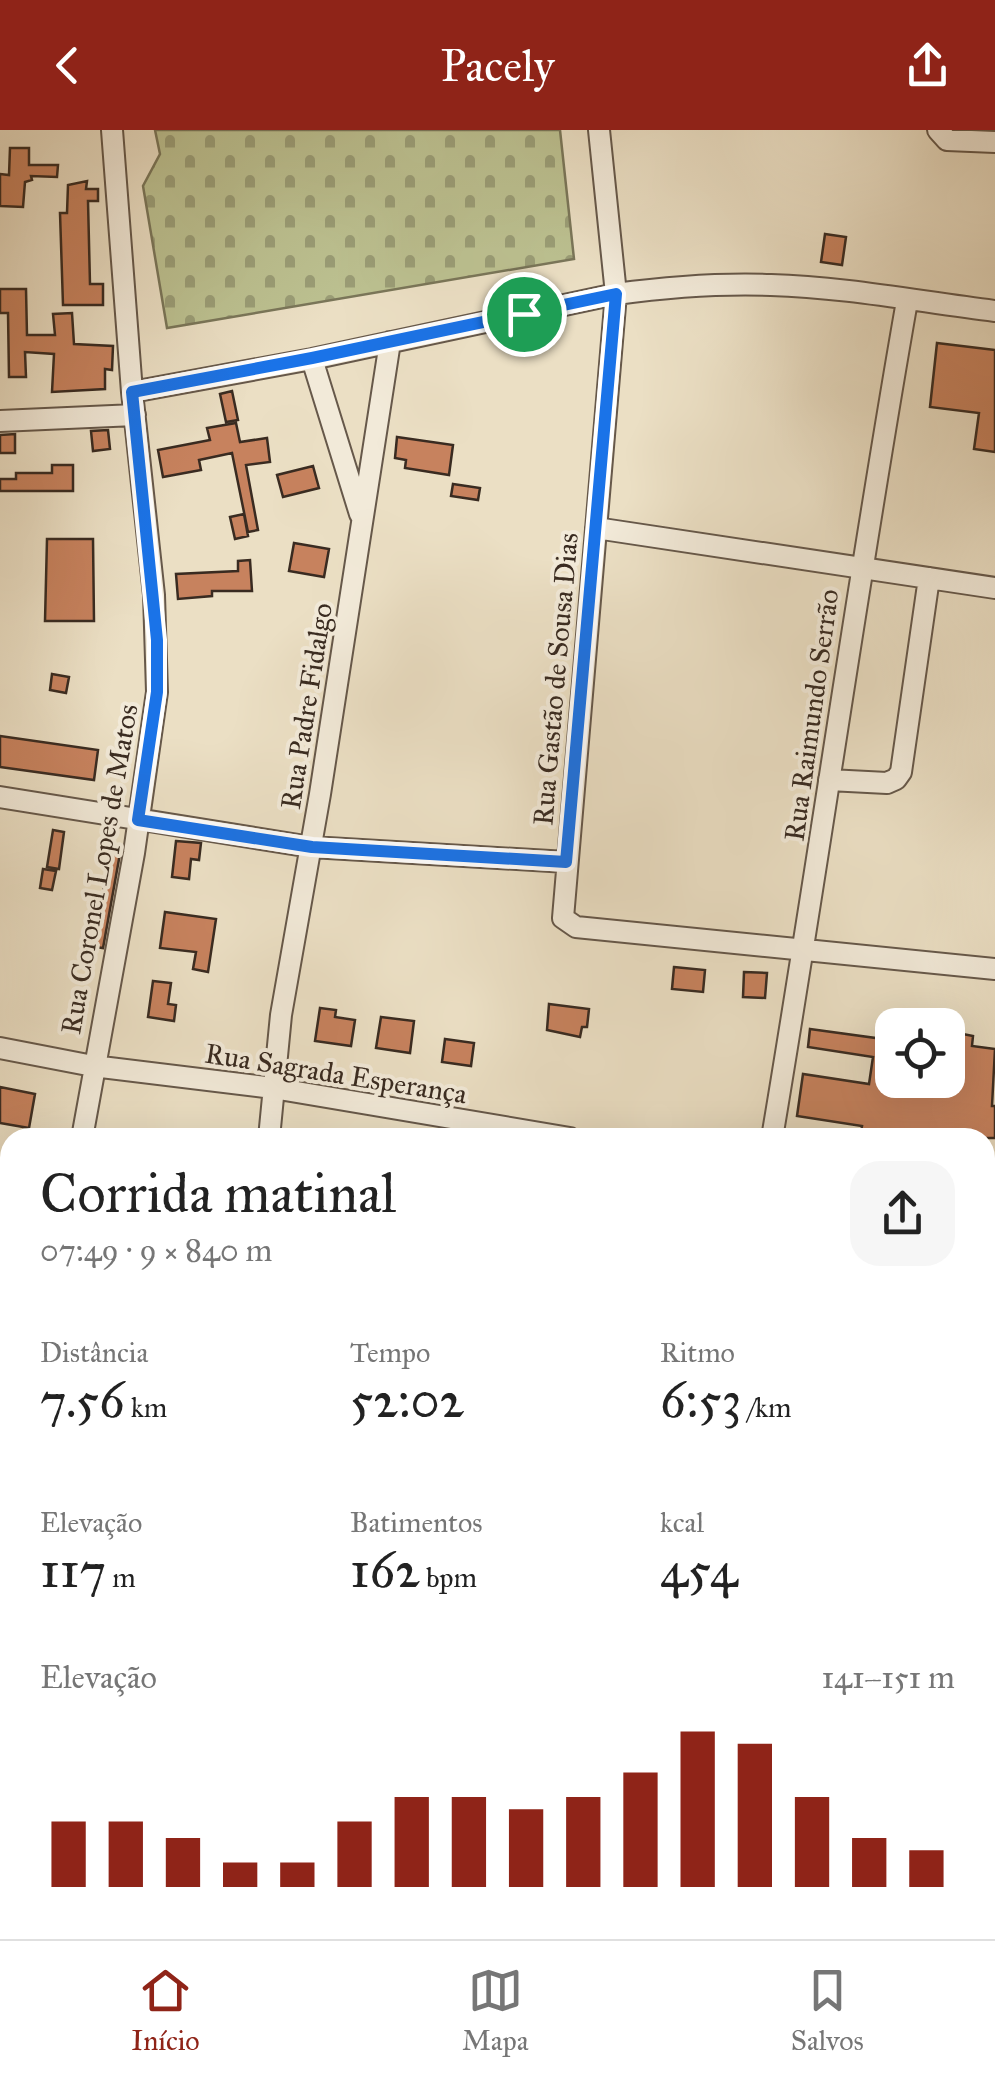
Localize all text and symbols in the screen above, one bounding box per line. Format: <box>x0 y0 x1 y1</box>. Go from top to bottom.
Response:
icon: back <box>40 38 95 93</box>
text: Pacely <box>440 38 555 93</box>
icon: share <box>900 38 955 93</box>
pin <box>482 272 567 357</box>
icon: arrive <box>497 287 552 342</box>
street label: Rua Gastão de Sousa Dias <box>525 531 586 827</box>
street label: Rua Raimundo Serrão <box>776 587 847 843</box>
street label: Rua Padre Fidalgo <box>273 600 340 812</box>
street label: Rua Coronel Lopes de Matos <box>53 701 146 1037</box>
map controls <box>875 1008 965 1098</box>
button: locate <box>875 1008 965 1098</box>
street label: Rua Sagrada Esperança <box>203 1036 469 1111</box>
text: Corrida matinal <box>40 1160 396 1227</box>
button: share <box>850 1161 955 1266</box>
text: 07:49 · 9 × 840 m <box>40 1231 272 1270</box>
text: Distância <box>40 1335 148 1370</box>
text: Tempo <box>350 1335 430 1370</box>
text: Ritmo <box>660 1335 735 1370</box>
text: 7.56 <box>40 1370 125 1431</box>
text: 52:02 <box>350 1370 464 1431</box>
text: 6:53 <box>660 1370 741 1431</box>
text: km <box>125 1390 167 1425</box>
text: /km <box>741 1390 792 1425</box>
text: Elevação <box>40 1505 142 1540</box>
text: Batimentos <box>350 1505 483 1540</box>
text: kcal <box>660 1505 704 1540</box>
text: 117 <box>40 1540 106 1601</box>
text: 162 <box>350 1540 420 1601</box>
text: 454 <box>660 1540 738 1601</box>
text: m <box>106 1560 136 1595</box>
text: bpm <box>420 1560 477 1595</box>
text: Elevação <box>40 1658 157 1697</box>
text: 141–151 m <box>821 1658 955 1697</box>
tab: Início <box>131 1963 200 2058</box>
tab: Mapa <box>462 1963 529 2058</box>
tab: Salvos <box>791 1963 864 2058</box>

